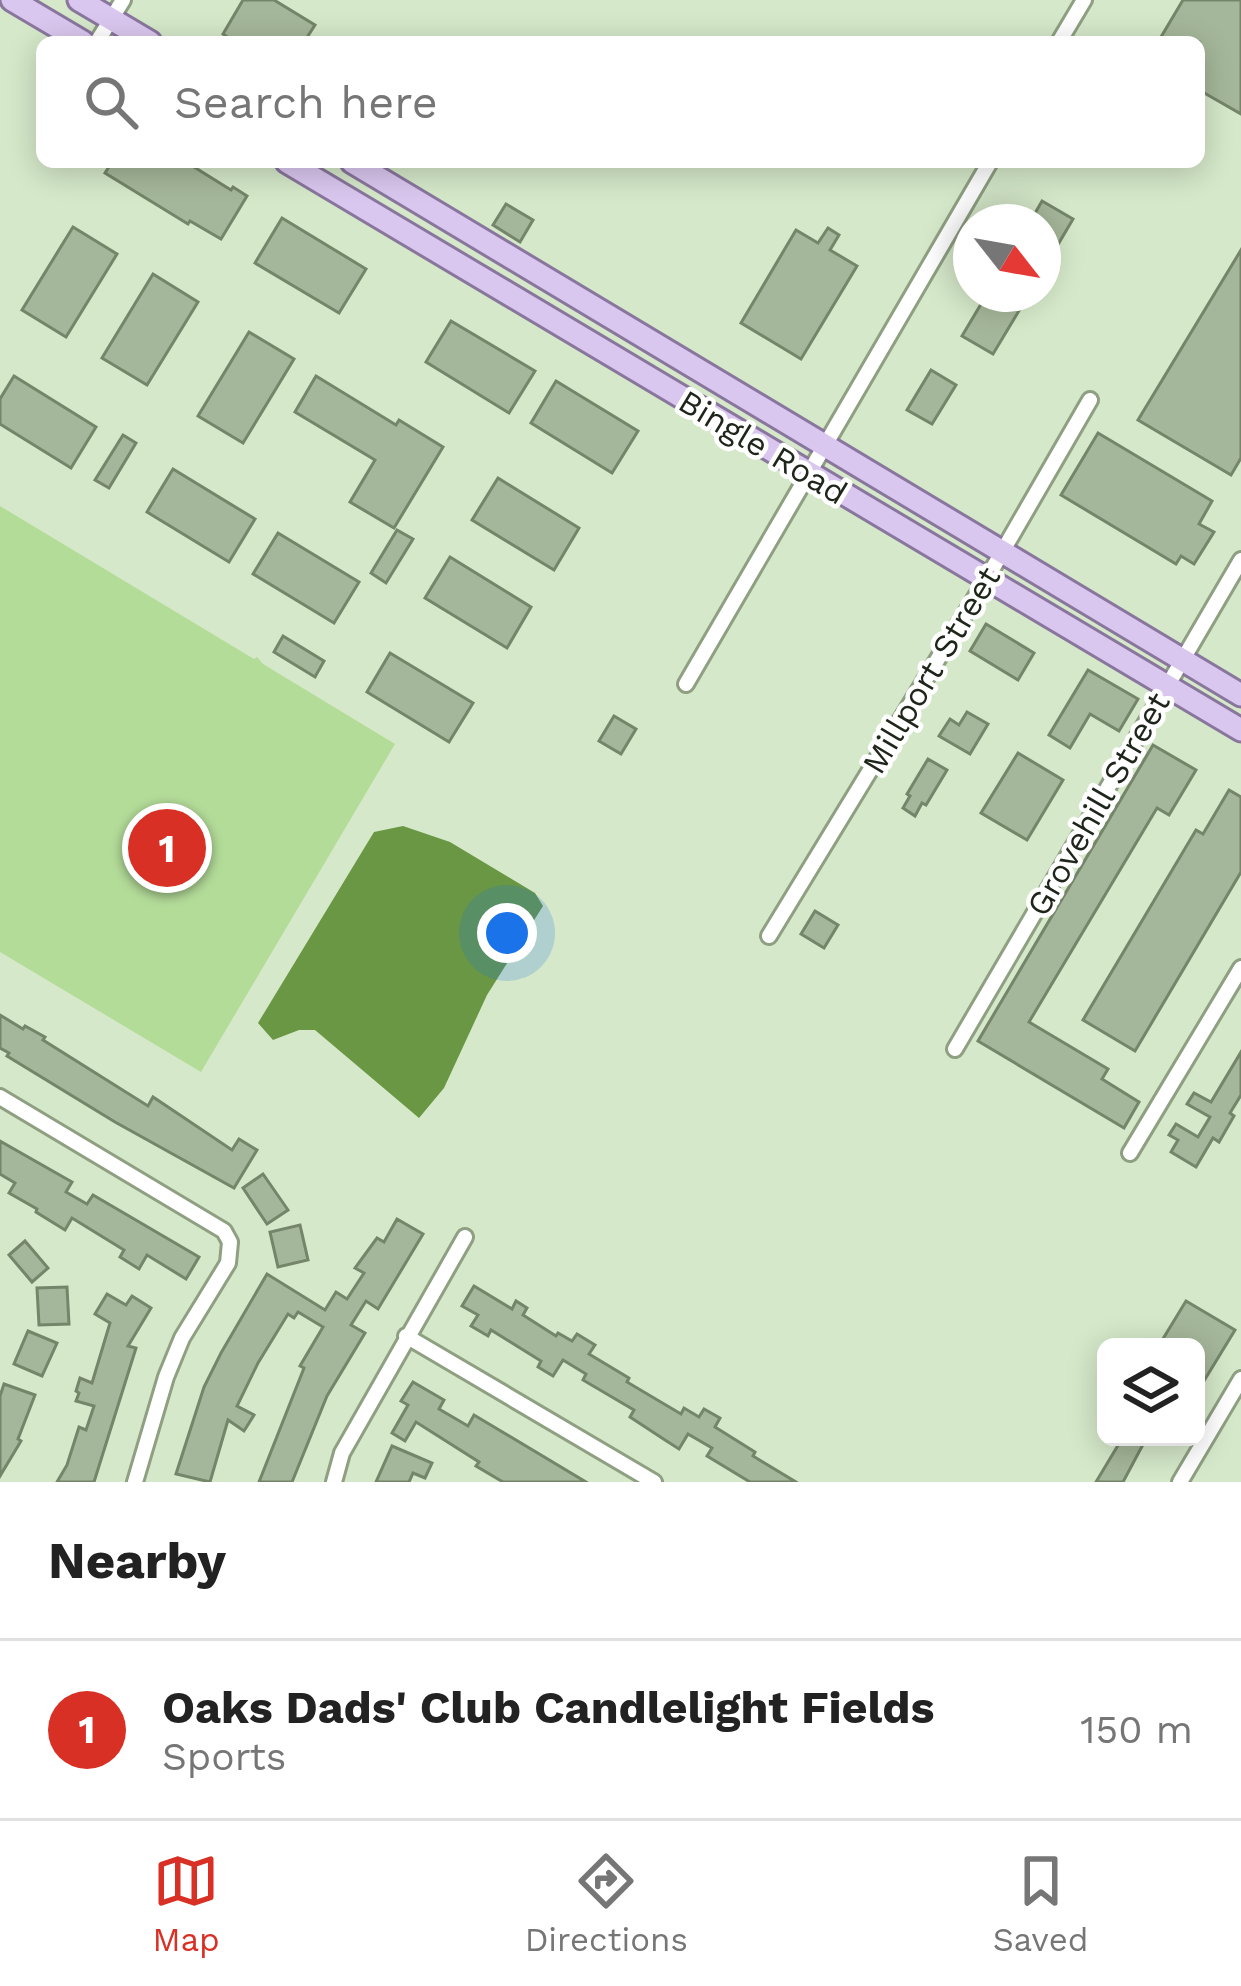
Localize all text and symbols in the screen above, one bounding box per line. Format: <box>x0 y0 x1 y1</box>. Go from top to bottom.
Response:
search box <box>36 36 1205 168</box>
icon: search <box>78 69 144 135</box>
text: Search here <box>174 76 438 129</box>
north arrow <box>953 204 1061 312</box>
street label: Bingle Road <box>672 382 854 512</box>
street label: Millport Street <box>854 559 1008 781</box>
street label: Grovehill Street <box>1018 685 1178 923</box>
pin: 1 <box>128 803 206 893</box>
your location <box>477 903 537 963</box>
map controls <box>1097 1338 1205 1446</box>
button: layers <box>1097 1338 1205 1446</box>
text: Nearby <box>48 1531 226 1590</box>
text: Oaks Dads' Club Candlelight Fields <box>162 1681 934 1734</box>
text: 1 <box>79 1707 95 1752</box>
text: 150 m <box>1080 1707 1193 1752</box>
text: Sports <box>162 1734 286 1779</box>
tab: Map <box>152 1848 220 1959</box>
tab: Directions <box>525 1848 688 1959</box>
tab: Saved <box>993 1848 1089 1959</box>

